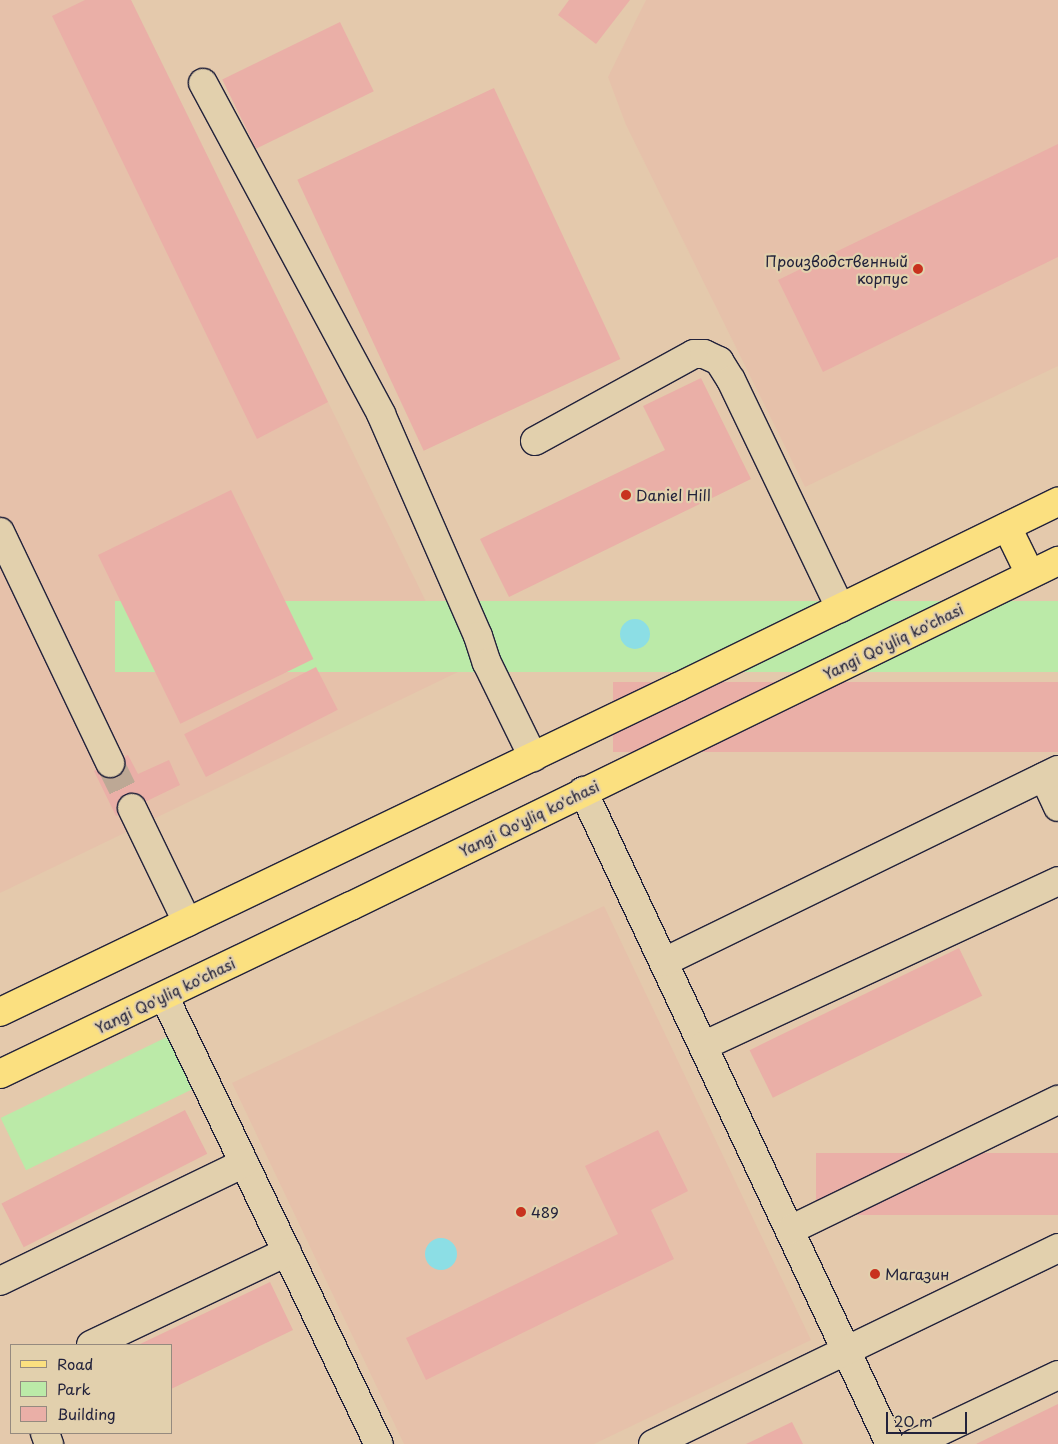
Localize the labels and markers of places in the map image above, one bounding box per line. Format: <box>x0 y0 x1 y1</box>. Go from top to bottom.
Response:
place label: Производственный корпус <box>765 251 908 286</box>
marker: Производственный корпус <box>912 263 924 275</box>
place label: Daniel Hill <box>636 486 711 504</box>
marker: Daniel Hill <box>620 489 632 501</box>
place label: 489 <box>531 1203 559 1221</box>
marker: 489 <box>515 1206 527 1218</box>
place label: Магазин <box>885 1265 949 1283</box>
marker: Магазин <box>869 1268 881 1280</box>

